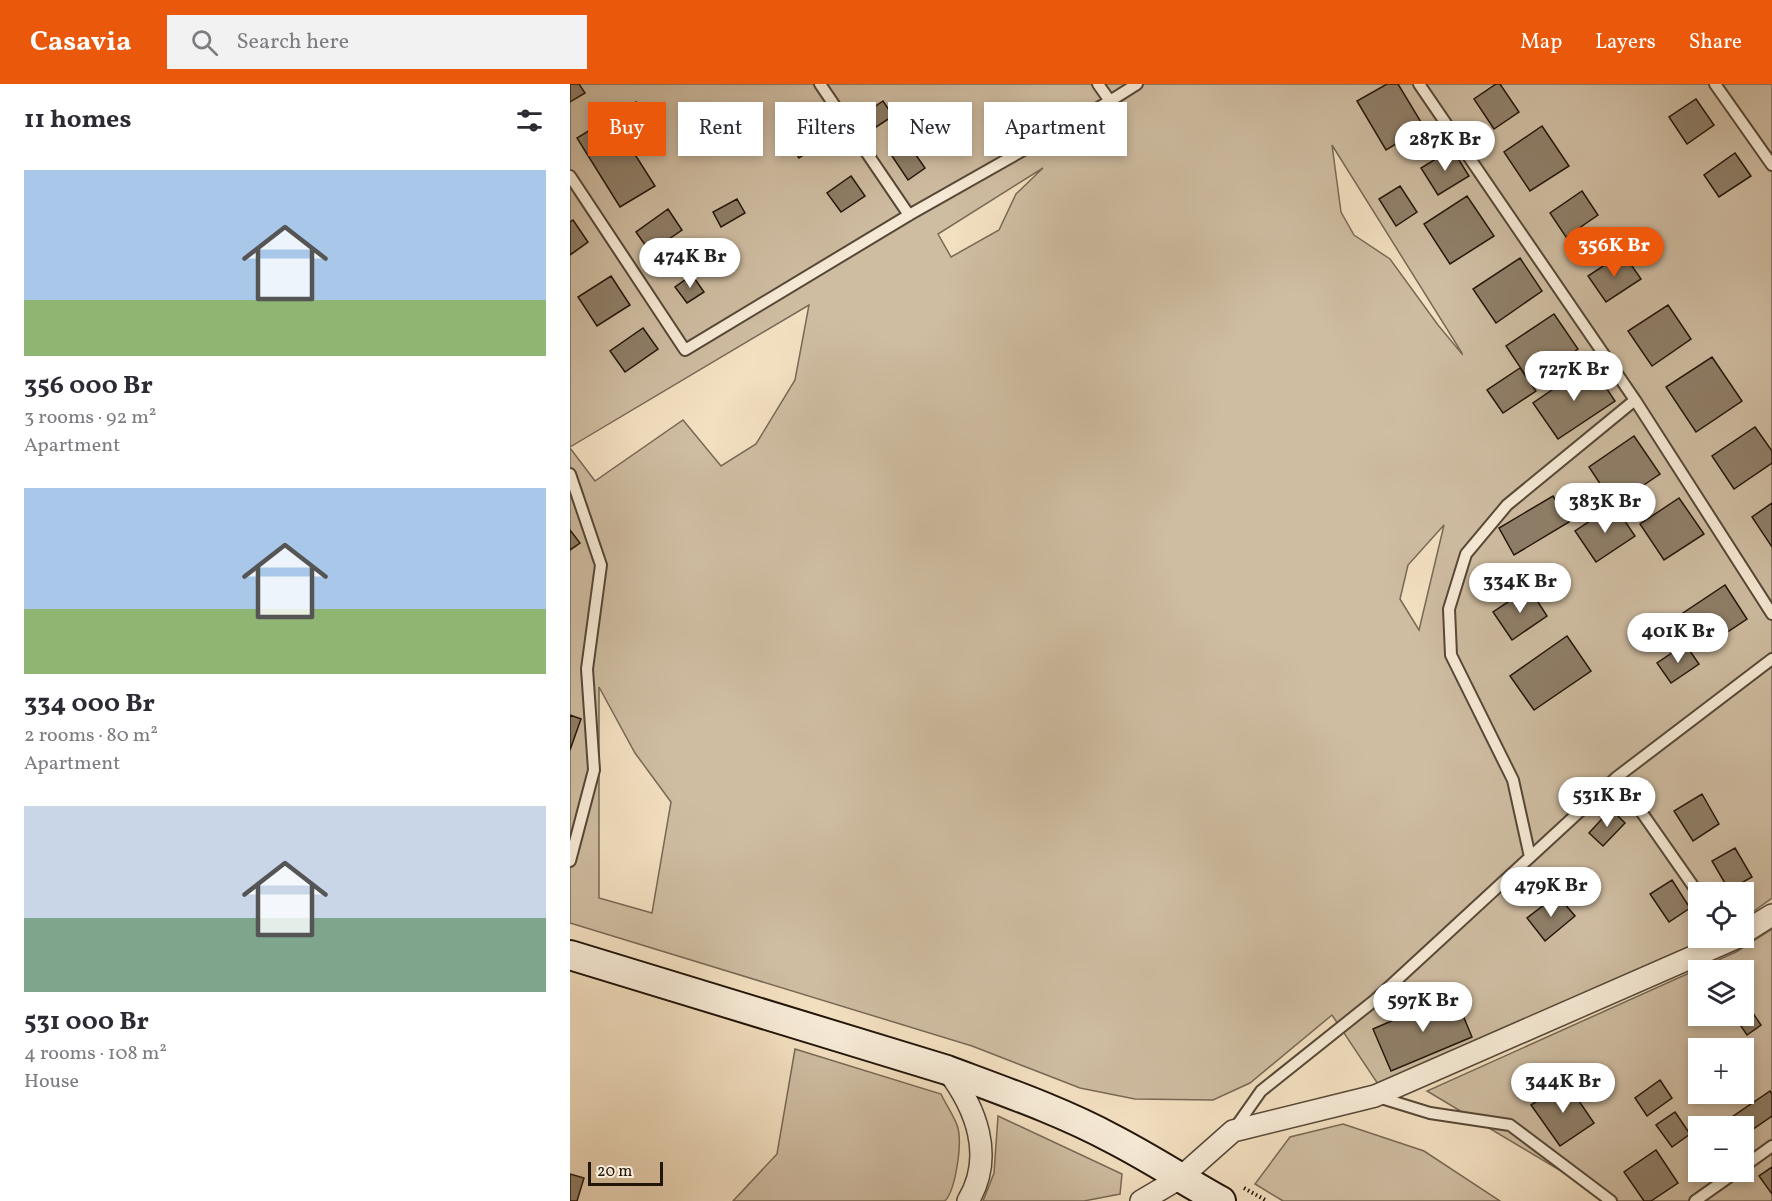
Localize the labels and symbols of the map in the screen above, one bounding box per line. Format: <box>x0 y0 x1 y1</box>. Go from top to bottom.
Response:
pin: 287K Br <box>1390 121 1500 172</box>
pin: 356K Br <box>1559 227 1669 278</box>
pin: 474K Br <box>635 238 745 289</box>
pin: 727K Br <box>1519 351 1629 402</box>
pin: 383K Br <box>1550 483 1660 534</box>
pin: 334K Br <box>1465 563 1575 614</box>
pin: 401K Br <box>1623 613 1733 664</box>
pin: 531K Br <box>1552 777 1662 828</box>
pin: 479K Br <box>1496 867 1606 918</box>
pin: 597K Br <box>1368 982 1478 1033</box>
pin: 344K Br <box>1508 1063 1618 1114</box>
scale bar <box>588 1159 663 1186</box>

